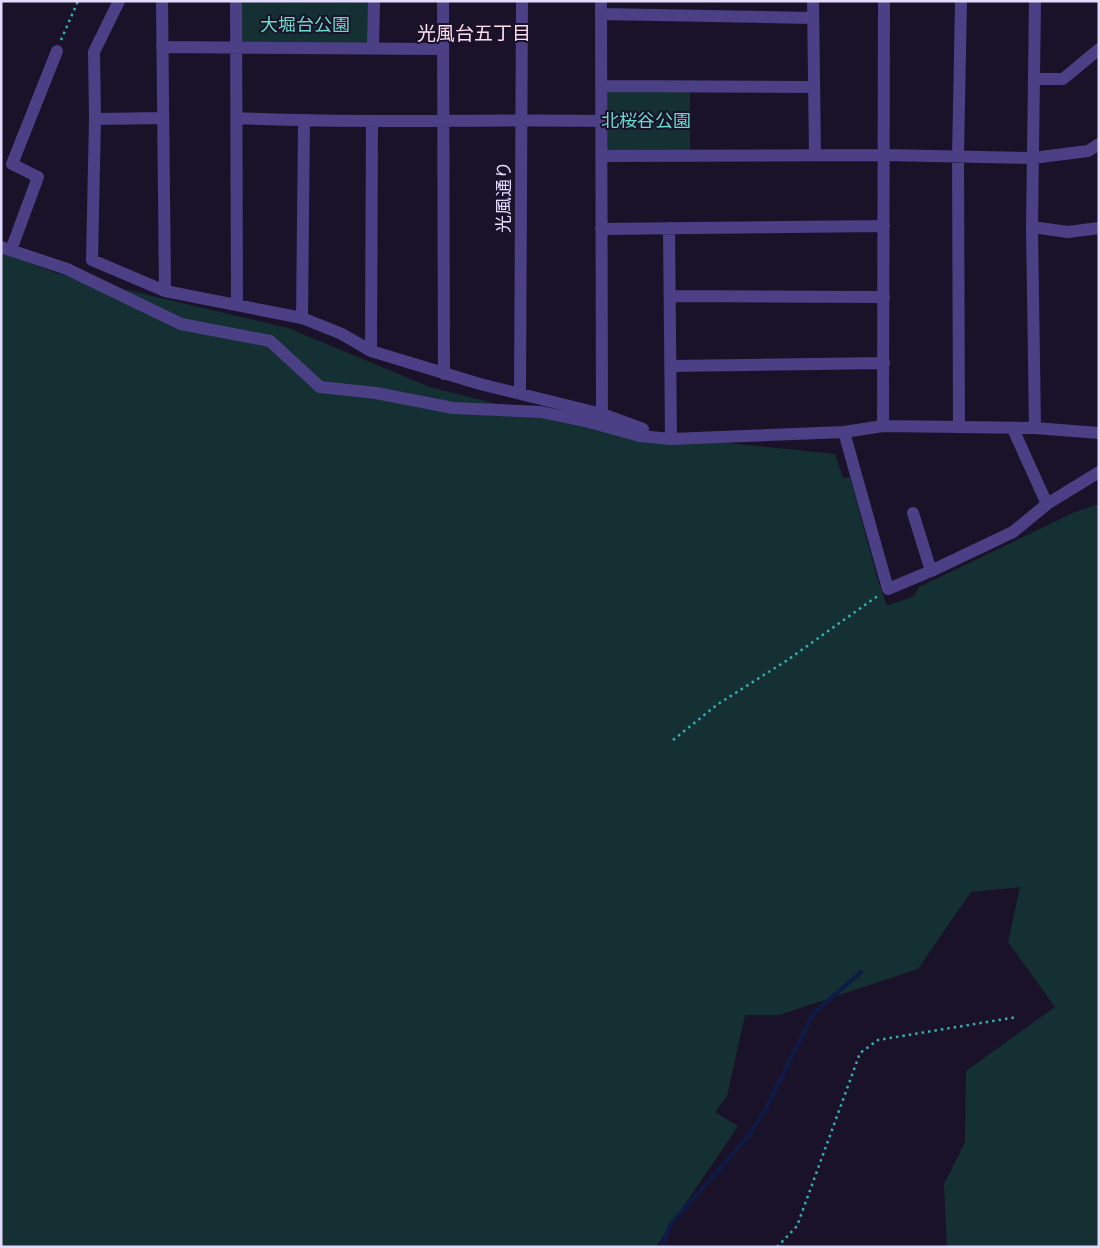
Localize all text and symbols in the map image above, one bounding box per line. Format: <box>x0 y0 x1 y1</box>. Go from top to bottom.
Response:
park label: 大堀台公園 <box>260 15 350 38</box>
district label: 光風台五丁目 <box>417 23 531 47</box>
park label: 北桜谷公園 <box>601 111 691 134</box>
street label: 光風通り <box>494 161 517 233</box>

